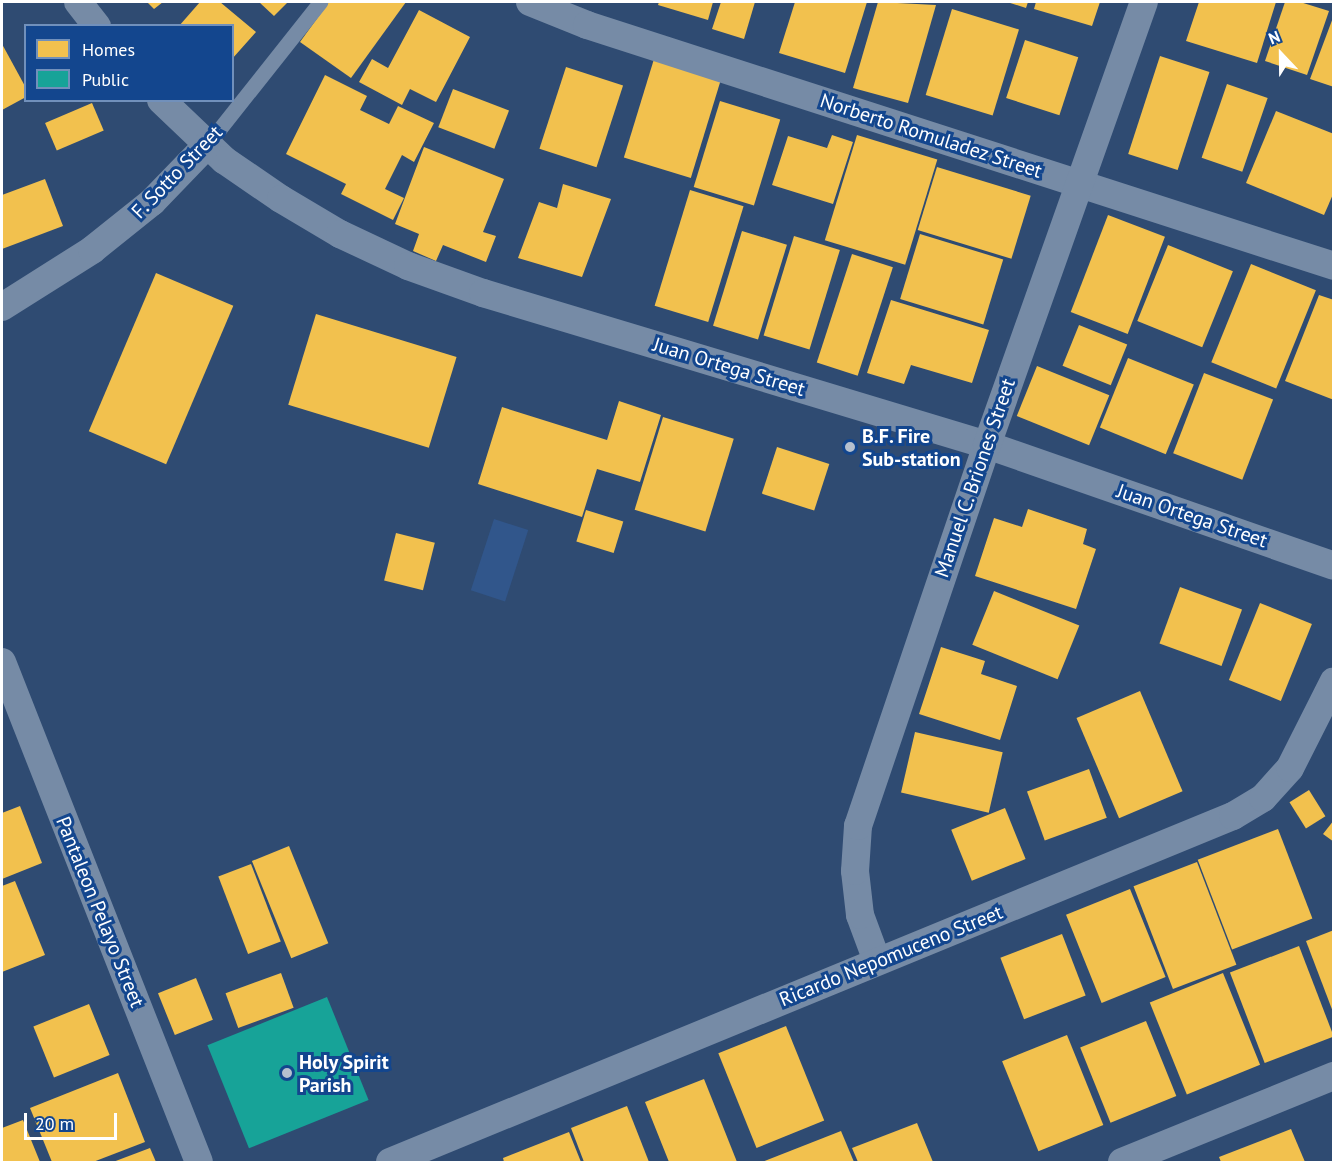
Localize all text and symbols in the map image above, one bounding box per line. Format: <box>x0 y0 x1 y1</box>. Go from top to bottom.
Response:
legend <box>24 24 234 102</box>
north arrow <box>1251 24 1311 84</box>
text: N <box>1266 26 1283 49</box>
text: Homes <box>82 38 135 61</box>
text: Public <box>82 68 129 91</box>
street label: Norberto Romuladez Street <box>817 89 1045 183</box>
street label: F. Sotto Street <box>126 120 228 224</box>
street label: Juan Ortega Street <box>650 333 808 401</box>
street label: Manuel C. Briones Street <box>929 375 1021 581</box>
place label: B.F. Fire Sub-station <box>862 424 961 471</box>
marker: B.F. Fire Sub-station <box>843 440 857 454</box>
street label: Juan Ortega Street <box>1114 479 1270 553</box>
street label: Pantaleon Pelayo Street <box>51 813 149 1011</box>
street label: Ricardo Nepomuceno Street <box>776 900 1006 1012</box>
place label: Holy Spirit Parish <box>299 1050 389 1097</box>
marker: Holy Spirit Parish <box>280 1066 294 1080</box>
scale bar <box>27 1101 120 1139</box>
text: 20 m <box>35 1112 74 1135</box>

